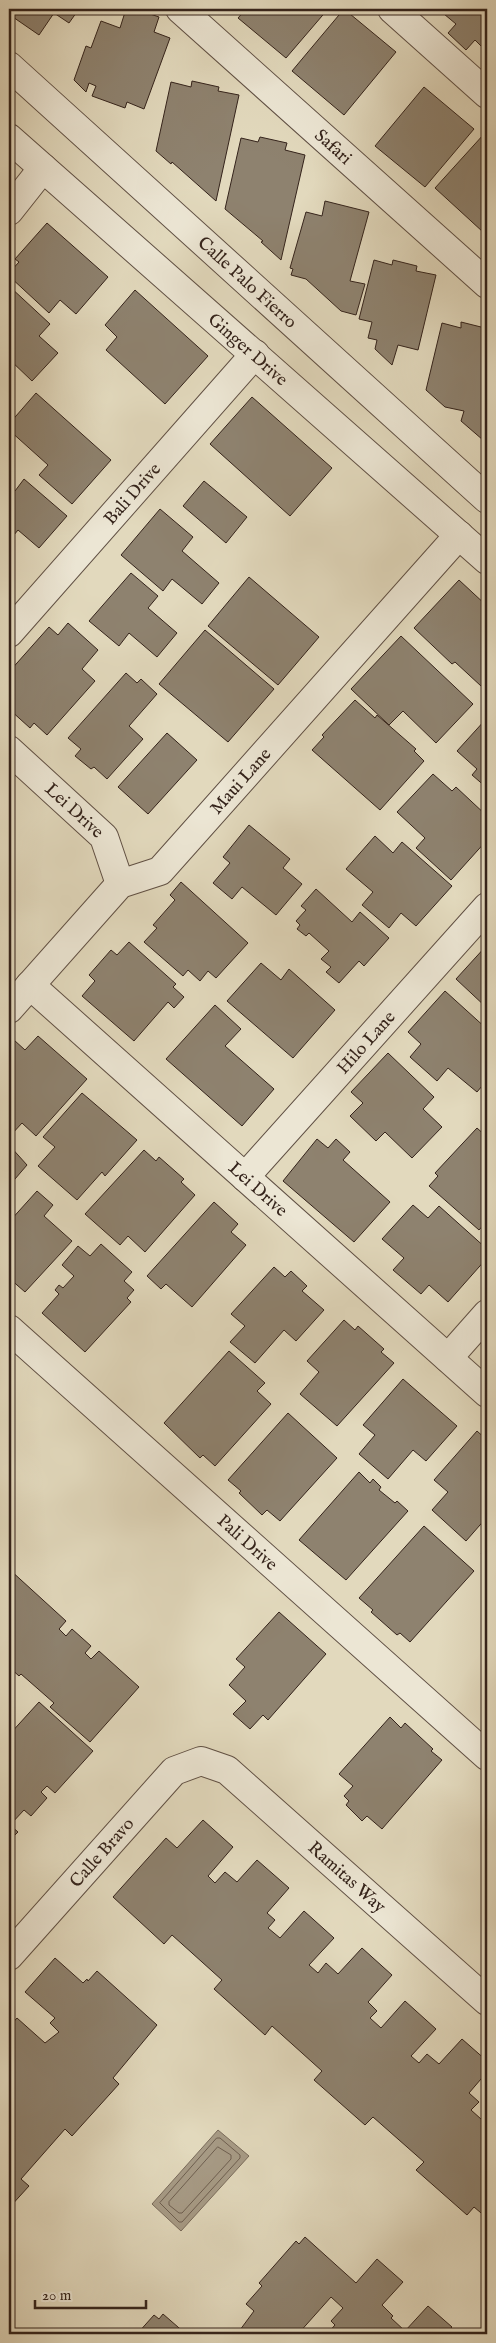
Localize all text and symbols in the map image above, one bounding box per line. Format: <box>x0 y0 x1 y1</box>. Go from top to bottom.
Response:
street label: Safari <box>309 125 356 171</box>
street label: Calle Palo Fierro <box>192 232 301 335</box>
street label: Ginger Drive <box>202 309 292 392</box>
street label: Bali Drive <box>100 459 167 530</box>
street label: Maui Lane <box>206 744 277 820</box>
street label: Lei Drive <box>39 778 108 844</box>
street label: Hilo Lane <box>333 1007 401 1080</box>
street label: Lei Drive <box>223 1157 292 1222</box>
street label: Pali Drive <box>211 1510 282 1576</box>
street label: Calle Bravo <box>65 1813 140 1893</box>
street label: Ramitas Way <box>302 1837 390 1919</box>
scale bar <box>35 2278 146 2310</box>
text: 20 m <box>42 2286 72 2305</box>

